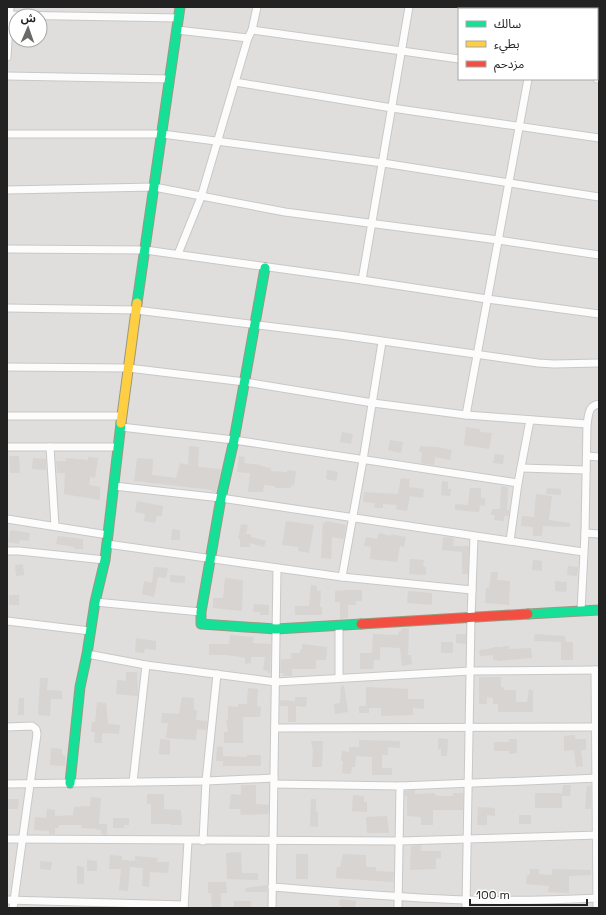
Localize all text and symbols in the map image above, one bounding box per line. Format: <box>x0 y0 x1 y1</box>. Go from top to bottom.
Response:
north arrow <box>8 8 48 48</box>
legend <box>458 8 598 80</box>
text: ش <box>21 11 36 25</box>
text: سالك <box>494 16 521 32</box>
text: بطيء <box>494 36 520 54</box>
text: مزدحم <box>494 56 524 73</box>
scale bar <box>470 881 587 907</box>
text: 100 m <box>476 887 510 903</box>

